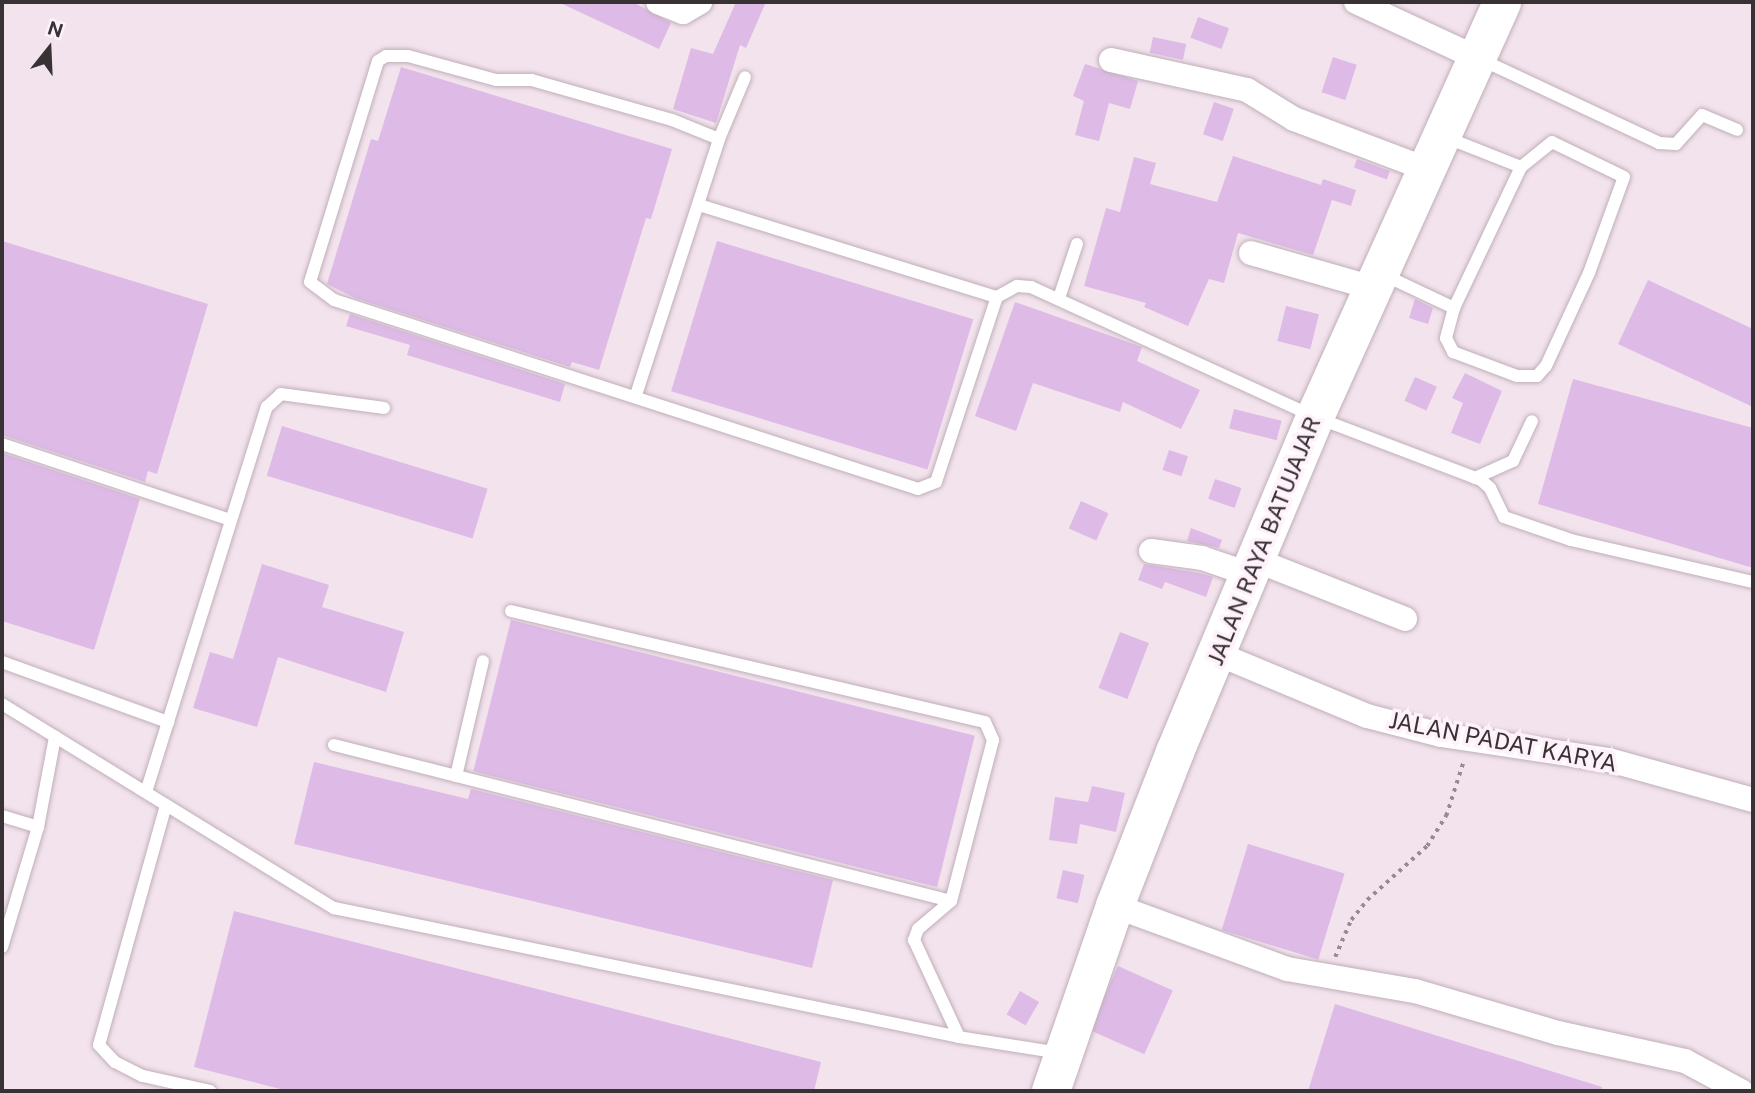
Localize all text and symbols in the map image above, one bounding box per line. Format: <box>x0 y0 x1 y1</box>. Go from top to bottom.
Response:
north arrow <box>14 14 84 84</box>
text: N <box>45 16 66 42</box>
street label: JALAN RAYA BATUJAJAR <box>1201 413 1327 669</box>
street label: JALAN PADAT KARYA <box>1387 706 1619 778</box>

